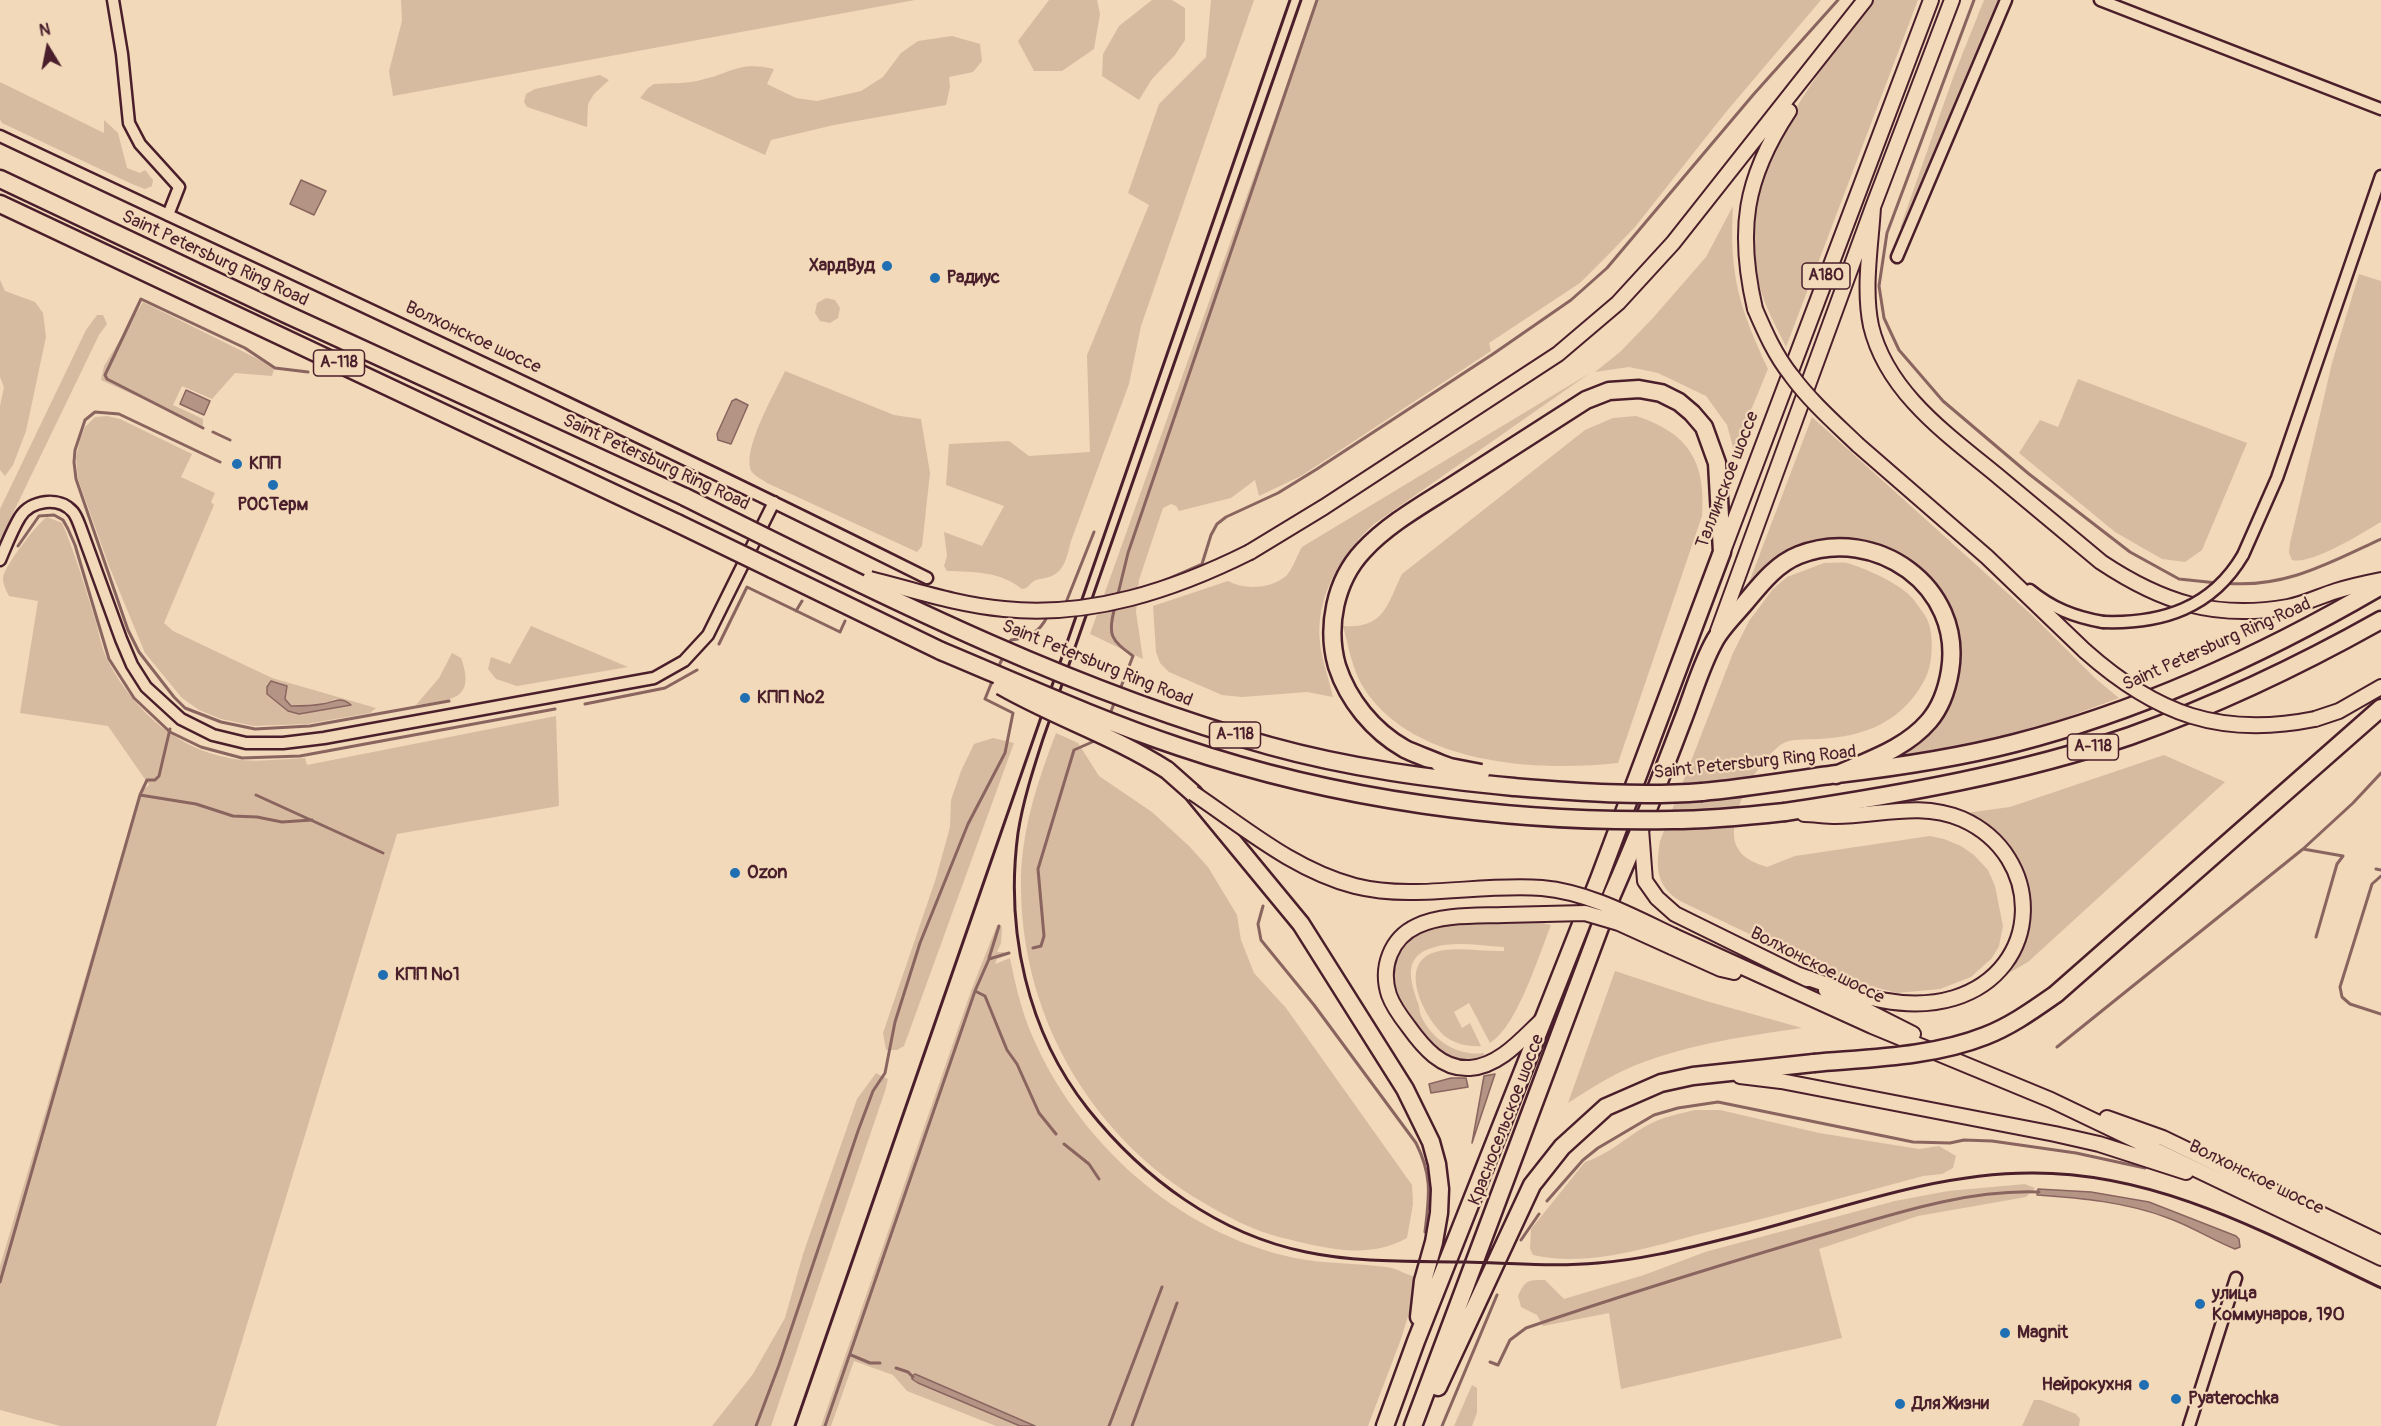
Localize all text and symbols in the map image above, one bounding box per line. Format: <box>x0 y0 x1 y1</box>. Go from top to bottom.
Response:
north arrow <box>18 18 78 78</box>
text: N <box>38 19 52 41</box>
street label: Saint Petersburg Ring Road <box>118 206 312 312</box>
place label: ХардВуд <box>809 255 875 277</box>
marker: ХардВуд <box>880 259 894 273</box>
road number: A180 <box>1802 263 1850 289</box>
place label: Радиус <box>947 267 1000 289</box>
marker: Радиус <box>928 271 942 285</box>
street label: Волхонское шоссе <box>402 297 544 379</box>
road number: А-118 <box>314 350 364 376</box>
street label: Таллинское шоссе <box>1692 409 1764 551</box>
street label: Saint Petersburg Ring Road <box>559 410 753 516</box>
place label: КПП <box>249 453 281 475</box>
marker: КПП <box>230 457 244 471</box>
marker: РОСТерм <box>266 478 280 492</box>
place label: РОСТерм <box>238 494 308 516</box>
street label: Saint Petersburg Ring Road <box>2120 594 2314 696</box>
street label: Saint Petersburg Ring Road <box>999 616 1195 712</box>
place label: КПП №2 <box>757 687 825 709</box>
marker: КПП №2 <box>738 691 752 705</box>
road number: А-118 <box>1210 722 1260 748</box>
road number: А-118 <box>2068 734 2118 760</box>
street label: Saint Petersburg Ring Road <box>1653 742 1857 784</box>
place label: Ozon <box>747 862 787 884</box>
marker: Ozon <box>728 866 742 880</box>
street label: Волхонское шоссе <box>1746 923 1888 1009</box>
place label: КПП №1 <box>395 964 460 986</box>
marker: КПП №1 <box>376 968 390 982</box>
street label: Красносельское шоссе <box>1464 1032 1550 1208</box>
street label: Волхонское шоссе <box>2185 1136 2327 1220</box>
place label: улица Коммунаров, 190 <box>2212 1283 2345 1326</box>
marker: улица Коммунаров, 190 <box>2193 1297 2207 1311</box>
place label: Magnit <box>2017 1322 2068 1344</box>
marker: Magnit <box>1998 1326 2012 1340</box>
place label: Нейрокухня <box>2042 1374 2132 1396</box>
marker: Нейрокухня <box>2137 1378 2151 1392</box>
place label: Pyaterochka <box>2188 1388 2279 1410</box>
marker: Pyaterochka <box>2169 1392 2183 1406</box>
place label: Для Жизни <box>1912 1393 1989 1415</box>
marker: Для Жизни <box>1893 1397 1907 1411</box>

